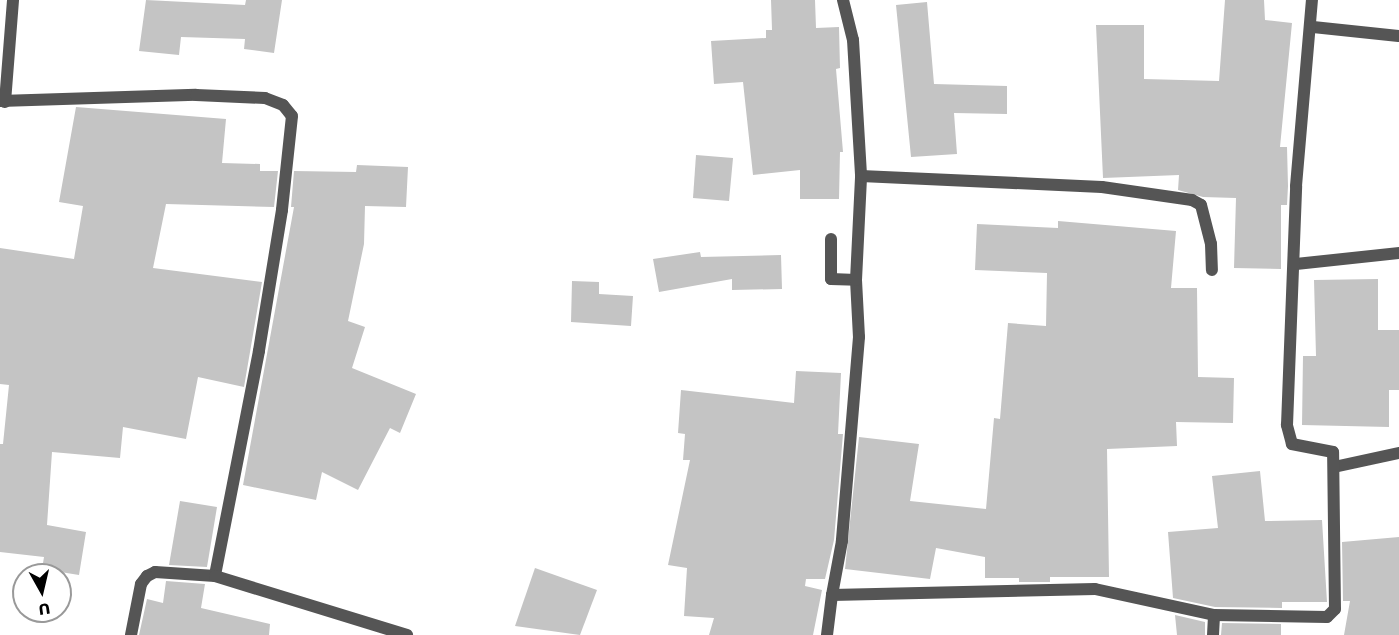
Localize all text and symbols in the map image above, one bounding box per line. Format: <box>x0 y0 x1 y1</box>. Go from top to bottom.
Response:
north arrow <box>12 563 72 623</box>
text: U <box>37 599 51 620</box>

